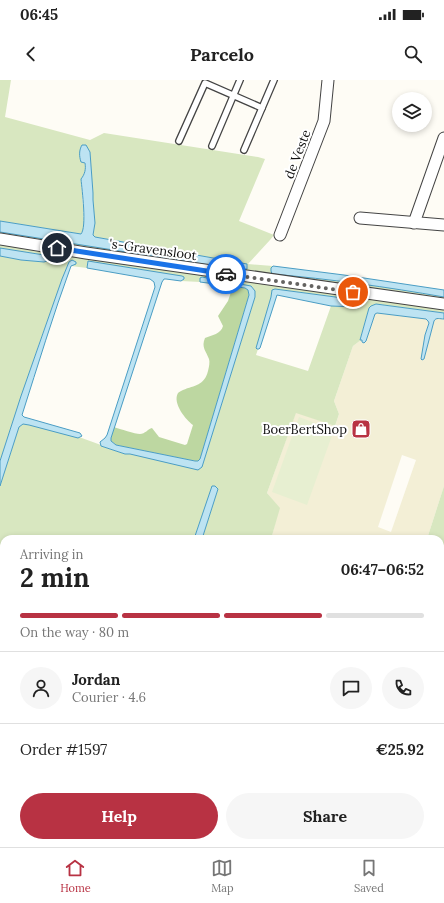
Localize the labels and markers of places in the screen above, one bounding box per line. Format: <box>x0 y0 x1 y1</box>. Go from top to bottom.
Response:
pin <box>40 231 74 265</box>
pin <box>336 275 370 309</box>
shop icon: BoerBertShop <box>350 418 372 440</box>
place label: BoerBertShop <box>262 421 347 438</box>

